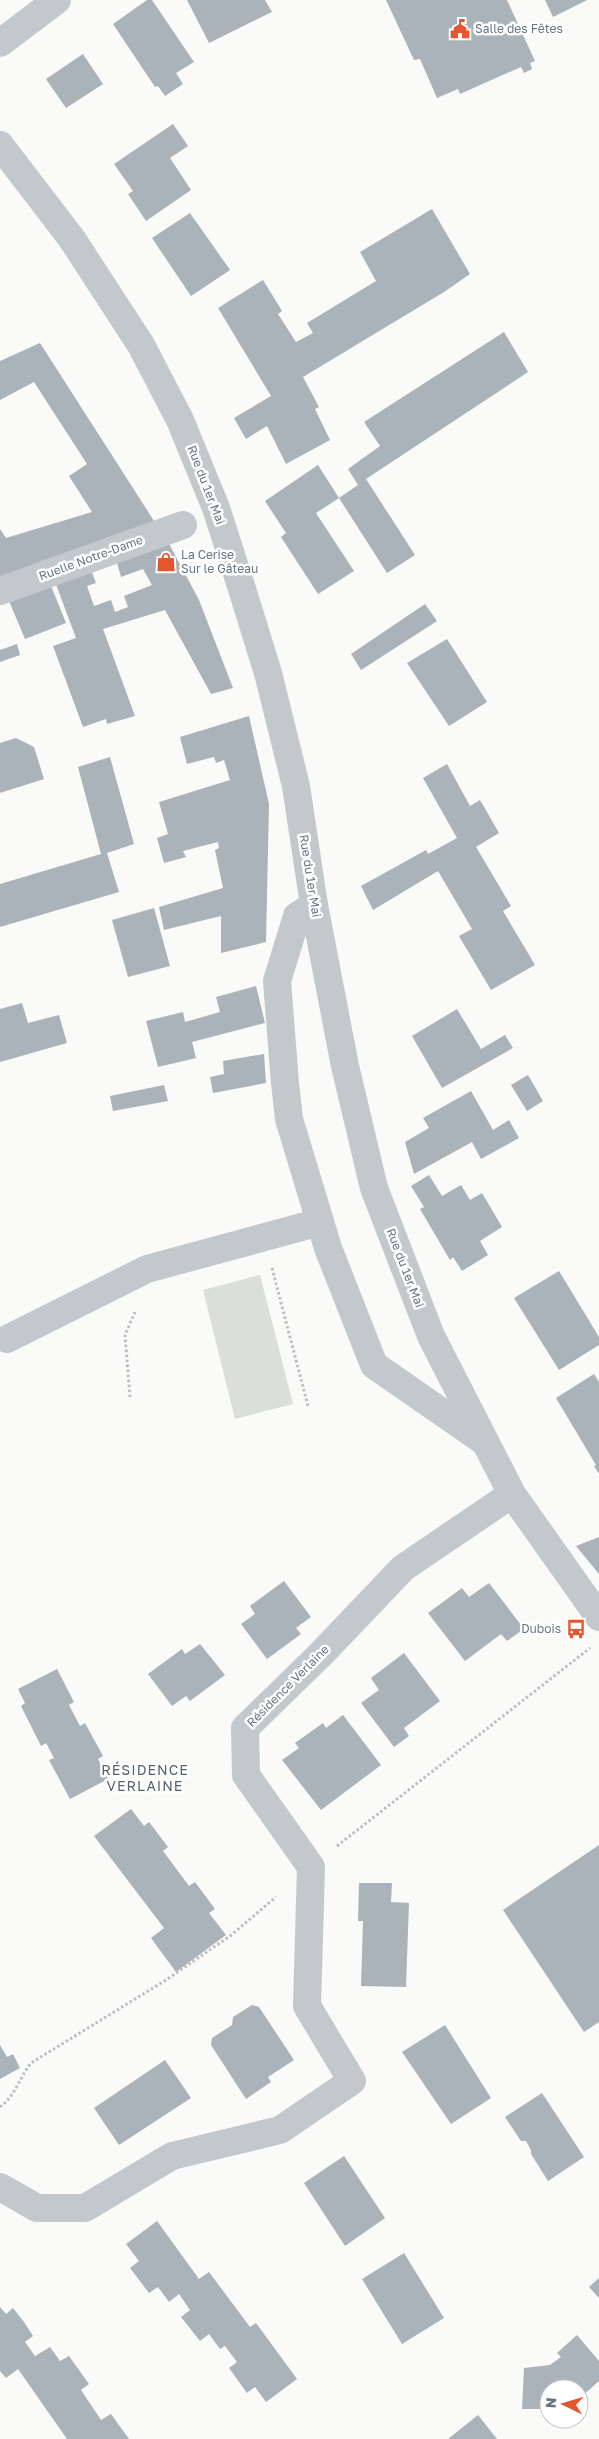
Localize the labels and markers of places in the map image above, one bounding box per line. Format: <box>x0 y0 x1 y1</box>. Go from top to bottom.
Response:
public building icon: Salle des Fêtes <box>449 18 471 40</box>
place label: Salle des Fêtes <box>475 21 563 36</box>
place label: La Cerise Sur le Gâteau <box>181 547 258 576</box>
shop icon: La Cerise Sur le Gâteau <box>155 551 177 573</box>
bus stop icon: Dubois <box>565 1618 587 1640</box>
place label: Dubois <box>521 1621 561 1636</box>

